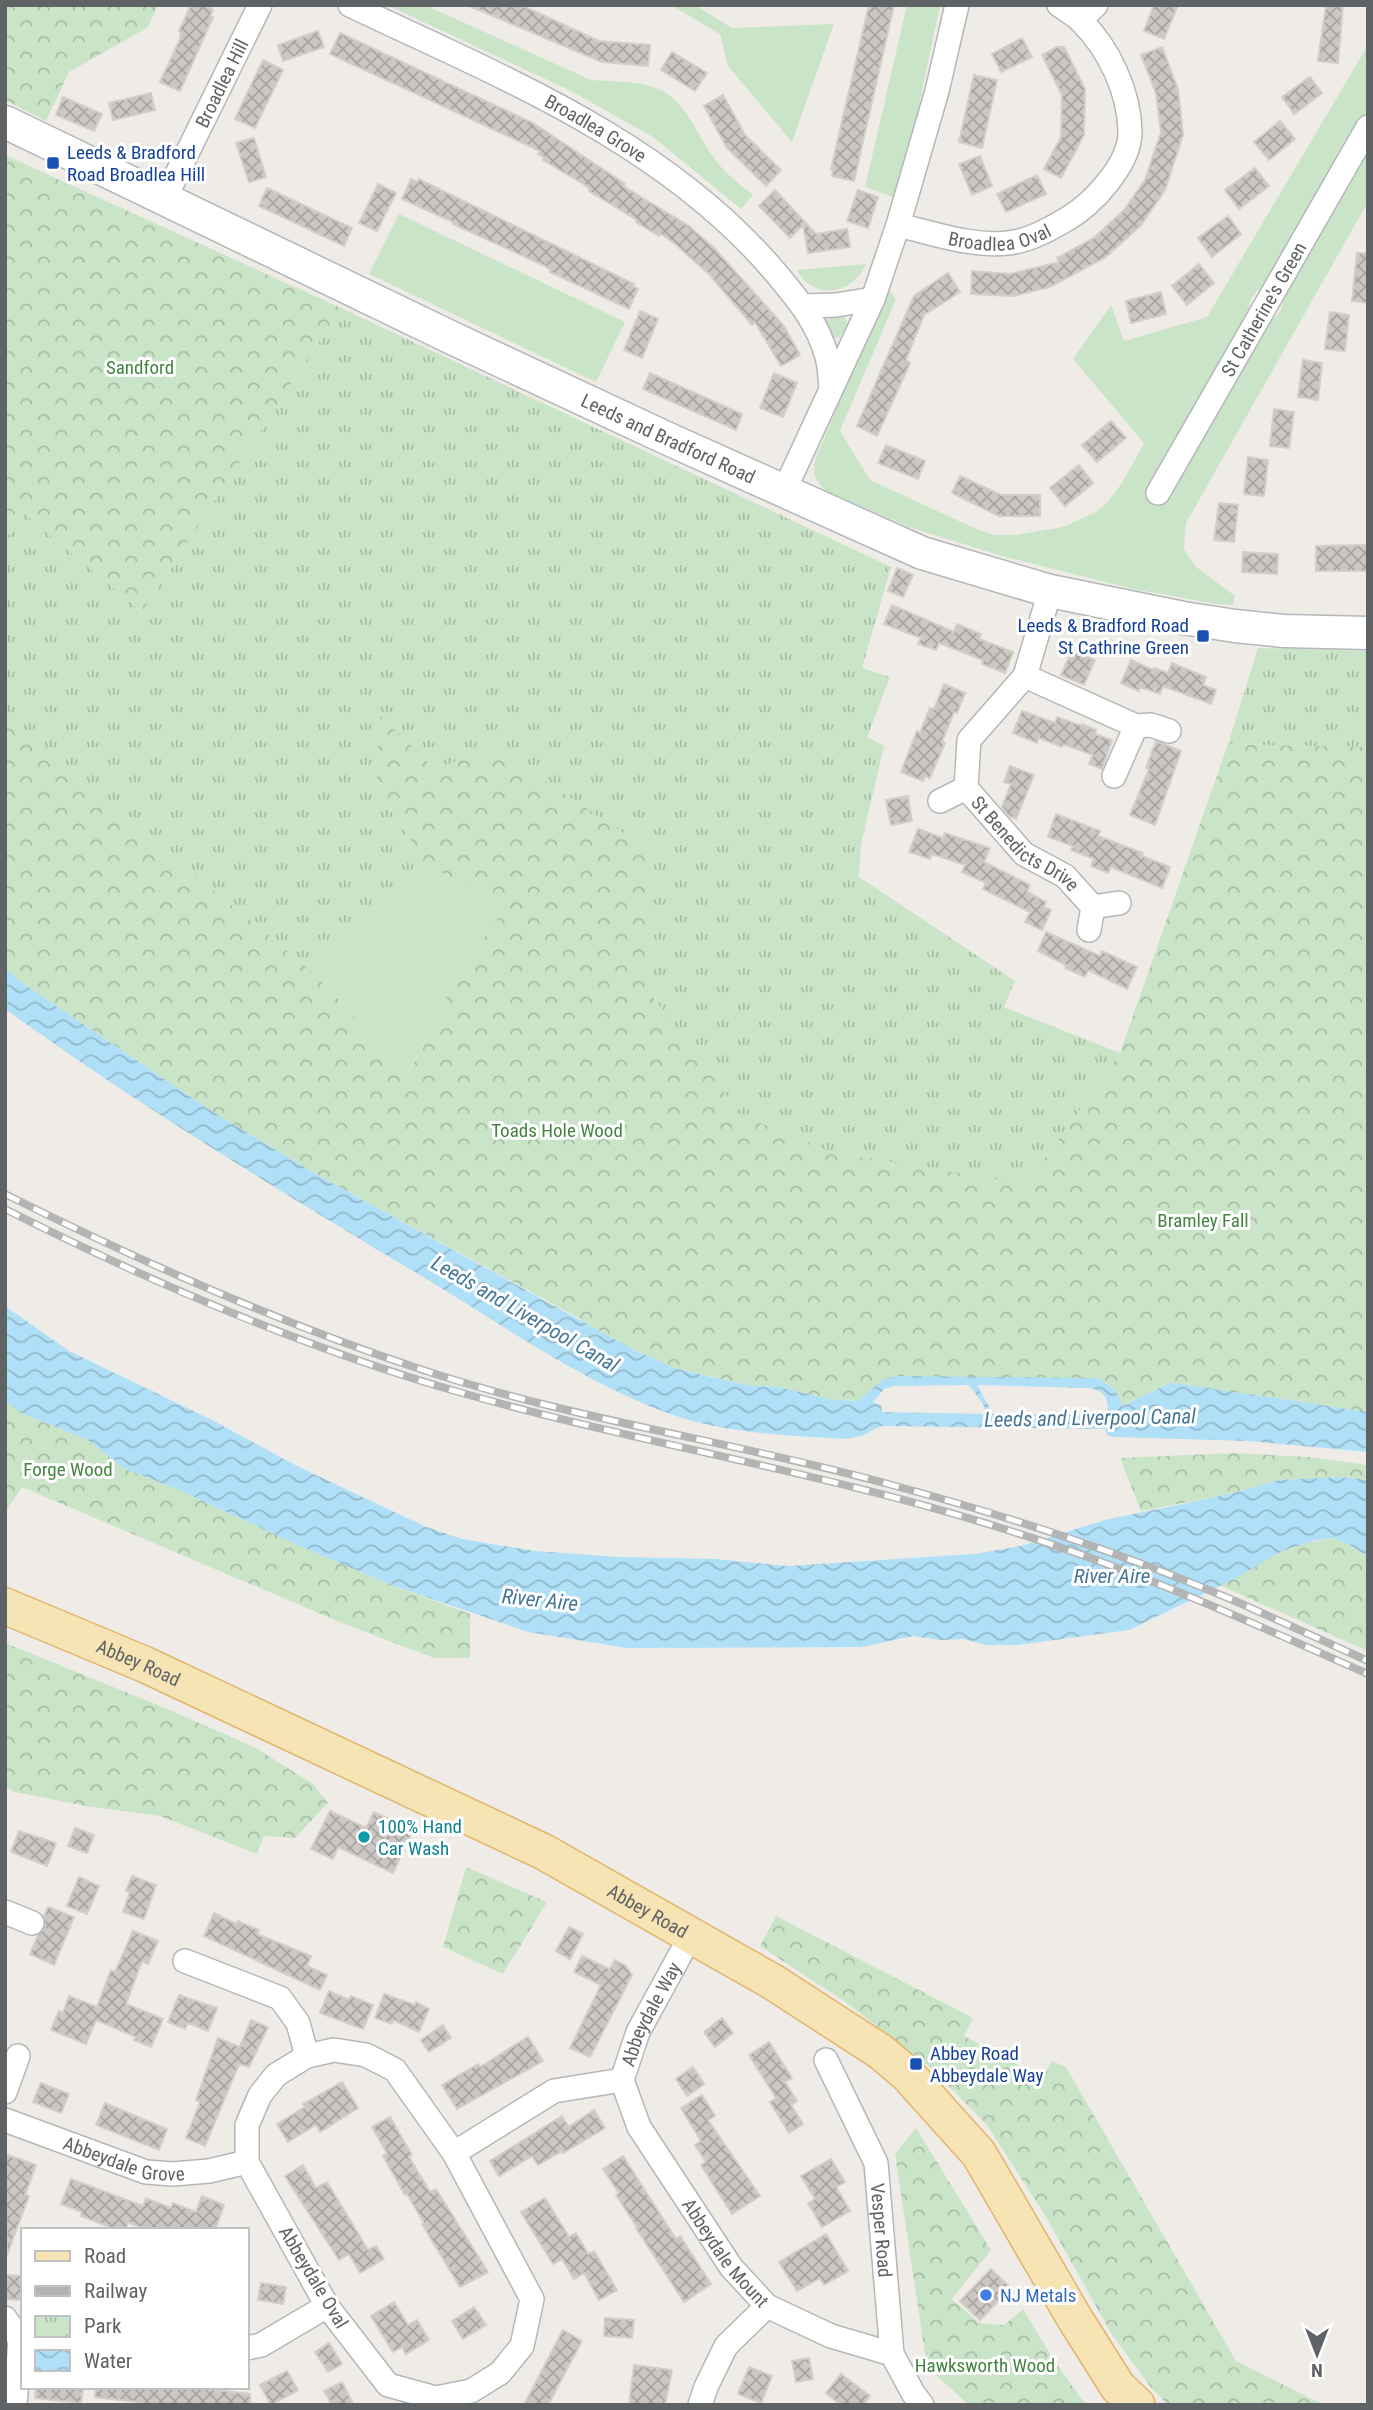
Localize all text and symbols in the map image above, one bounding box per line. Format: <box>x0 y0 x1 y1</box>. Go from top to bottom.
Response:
street label: Broadlea Hill <box>191 35 253 131</box>
street label: Broadlea Grove <box>541 90 651 168</box>
place label: Leeds & Bradford Road Broadlea Hill <box>67 141 205 186</box>
marker: Leeds & Bradford Road Broadlea Hill <box>45 155 61 171</box>
street label: Broadlea Oval <box>946 219 1055 256</box>
street label: St Catherine's Green <box>1216 238 1312 381</box>
park label: Sandford <box>106 356 174 379</box>
street label: Leeds and Bradford Road <box>577 389 759 489</box>
place label: Leeds & Bradford Road St Cathrine Green <box>1018 614 1189 659</box>
marker: Leeds & Bradford Road St Cathrine Green <box>1195 628 1211 644</box>
street label: St Benedicts Drive <box>966 791 1084 896</box>
park label: Toads Hole Wood <box>491 1119 623 1142</box>
park label: Bramley Fall <box>1157 1209 1249 1232</box>
water label: Leeds and Liverpool Canal <box>427 1251 623 1377</box>
water label: Leeds and Liverpool Canal <box>984 1404 1196 1432</box>
park label: Forge Wood <box>23 1458 113 1481</box>
water label: River Aire <box>1074 1564 1150 1588</box>
water label: River Aire <box>501 1584 579 1616</box>
street label: Abbey Road <box>93 1635 184 1691</box>
place label: 100% Hand Car Wash <box>378 1815 462 1860</box>
marker: 100% Hand Car Wash <box>356 1829 372 1845</box>
street label: Abbey Road <box>603 1879 692 1943</box>
street label: Abbeydale Way <box>616 1958 686 2069</box>
place label: Abbey Road Abbeydale Way <box>930 2042 1044 2087</box>
marker: Abbey Road Abbeydale Way <box>908 2056 924 2072</box>
street label: Abbeydale Grove <box>60 2132 186 2186</box>
street label: Vesper Road <box>866 2182 897 2278</box>
street label: Abbeydale Mount <box>677 2194 773 2312</box>
street label: Abbeydale Oval <box>274 2222 353 2333</box>
legend <box>21 2228 248 2389</box>
text: Road <box>84 2244 126 2268</box>
text: Railway <box>84 2279 147 2303</box>
place label: NJ Metals <box>1000 2284 1076 2307</box>
marker: NJ Metals <box>978 2287 994 2303</box>
text: Park <box>84 2314 122 2338</box>
north arrow <box>1282 2319 1352 2389</box>
text: Water <box>84 2349 132 2373</box>
park label: Hawksworth Wood <box>915 2354 1055 2377</box>
text: N <box>1311 2359 1323 2382</box>

